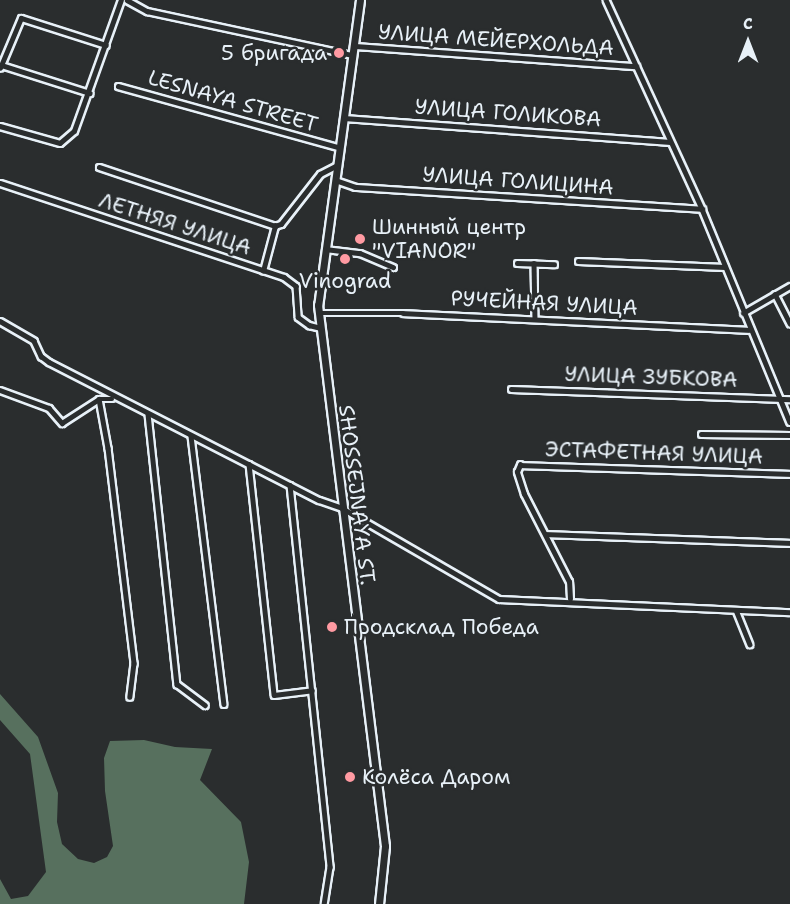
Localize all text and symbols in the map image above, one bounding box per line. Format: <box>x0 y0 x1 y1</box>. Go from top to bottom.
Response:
north arrow <box>718 12 778 72</box>
text: С <box>743 13 753 34</box>
street label: УЛИЦА МЕЙЕРХОЛЬДА <box>377 19 615 61</box>
place label: 5 бригада <box>221 40 327 66</box>
marker: 5 бригада <box>332 46 346 60</box>
street label: LESNAYA STREET <box>145 65 321 137</box>
street label: УЛИЦА ГОЛИКОВА <box>414 94 602 132</box>
street label: УЛИЦА ГОЛИЦИНА <box>422 162 614 200</box>
street label: ЛЕТНЯЯ УЛИЦА <box>96 188 254 260</box>
place label: Шинный центр "VIANOR" <box>372 214 526 264</box>
marker: Шинный центр "VIANOR" <box>353 232 367 246</box>
marker: Vinograd <box>338 252 352 266</box>
place label: Vinograd <box>299 268 391 294</box>
street label: РУЧЕЙНАЯ УЛИЦА <box>450 286 638 320</box>
street label: УЛИЦА ЗУБКОВА <box>564 361 738 393</box>
street label: SHOSSEJNAYA ST. <box>333 403 381 587</box>
street label: ЭСТАФЕТНАЯ УЛИЦА <box>545 437 763 469</box>
place label: Продсклад Победа <box>344 614 539 640</box>
marker: Продсклад Победа <box>325 620 339 634</box>
place label: Колёса Даром <box>362 764 510 790</box>
marker: Колёса Даром <box>343 770 357 784</box>

